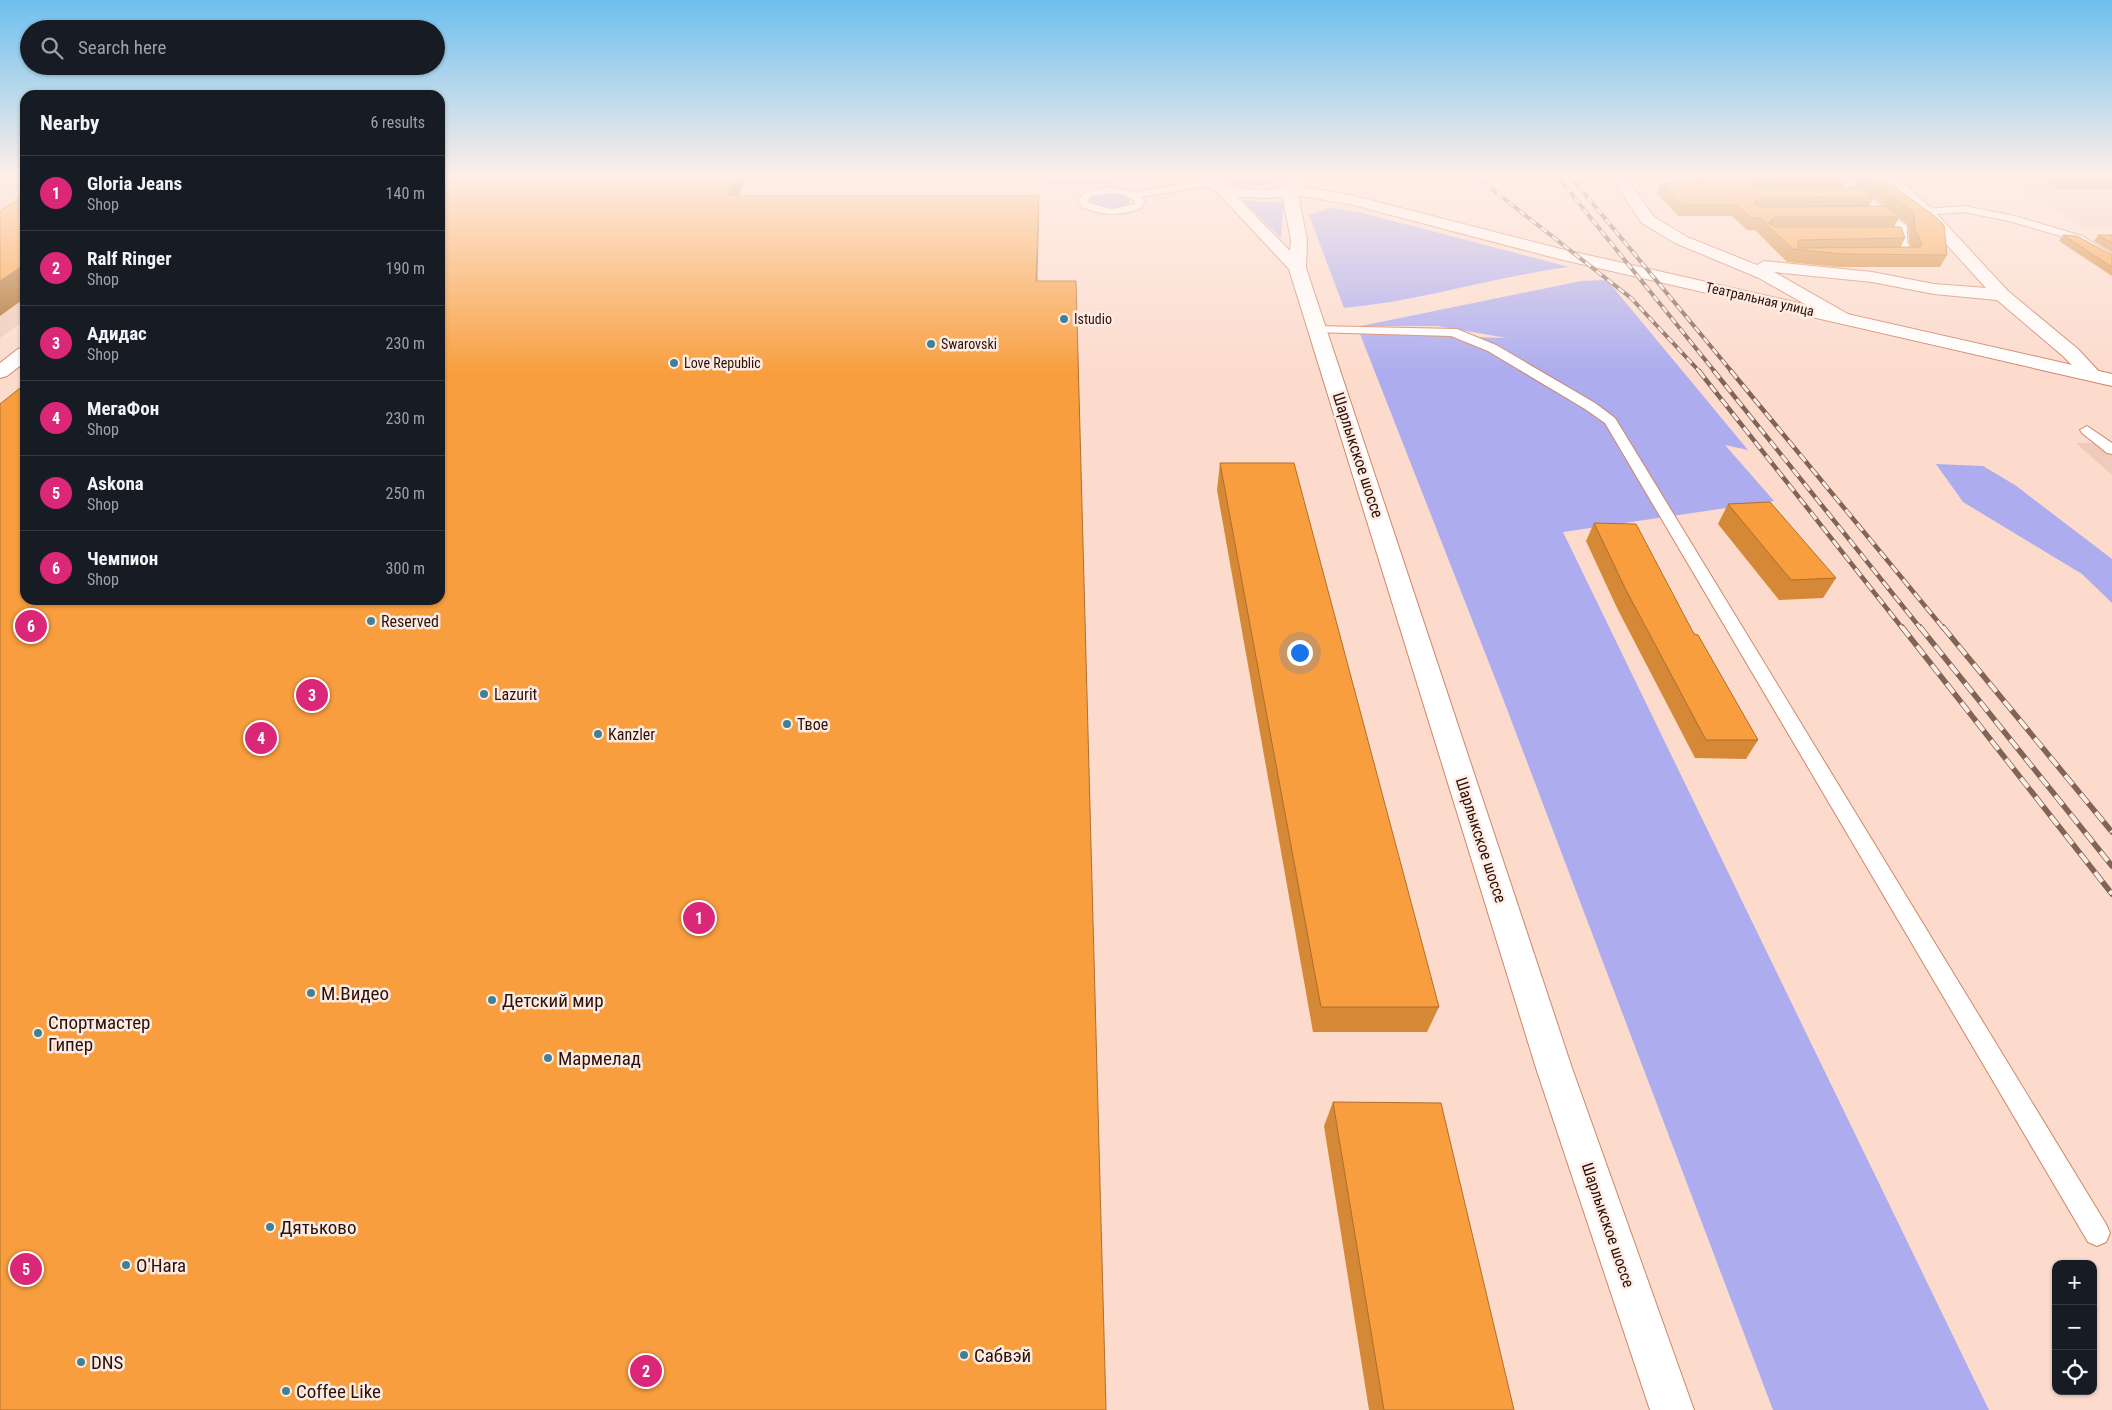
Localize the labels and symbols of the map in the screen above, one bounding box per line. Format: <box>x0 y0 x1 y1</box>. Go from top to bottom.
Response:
street label: Театральная улица <box>1704 279 1816 319</box>
place label: Istudio <box>1074 311 1112 327</box>
marker: Istudio <box>1058 313 1070 325</box>
place label: Swarovski <box>941 336 997 352</box>
marker: Swarovski <box>925 338 937 350</box>
place label: Love Republic <box>684 355 761 371</box>
marker: Love Republic <box>668 357 680 369</box>
street label: Шарлыкское шоссе <box>1329 390 1387 520</box>
pin: 6 <box>15 607 47 645</box>
place label: Reserved <box>381 612 439 631</box>
marker: Reserved <box>365 615 377 627</box>
your location <box>1287 640 1313 666</box>
pin: 3 <box>296 676 328 714</box>
place label: Lazurit <box>494 685 538 704</box>
marker: Lazurit <box>478 688 490 700</box>
place label: Твое <box>797 715 828 734</box>
marker: Твое <box>781 718 793 730</box>
pin: 4 <box>245 719 277 757</box>
place label: Kanzler <box>608 725 655 744</box>
marker: Kanzler <box>592 728 604 740</box>
street label: Шарлыкское шоссе <box>1452 775 1510 905</box>
pin: 1 <box>683 899 715 937</box>
place label: М.Видео <box>321 982 389 1005</box>
marker: М.Видео <box>305 987 317 999</box>
place label: Детский мир <box>502 989 604 1012</box>
marker: Детский мир <box>486 994 498 1006</box>
place label: Спортмастер Гипер <box>48 1011 150 1056</box>
marker: Спортмастер Гипер <box>32 1027 44 1039</box>
place label: Мармелад <box>558 1047 641 1070</box>
marker: Мармелад <box>542 1052 554 1064</box>
street label: Шарлыкское шоссе <box>1578 1160 1638 1290</box>
place label: Дятьково <box>280 1216 356 1239</box>
marker: Дятьково <box>264 1221 276 1233</box>
pin: 5 <box>10 1250 42 1288</box>
place label: O'Hara <box>136 1254 186 1277</box>
marker: O'Hara <box>120 1259 132 1271</box>
place label: Сабвэй <box>974 1344 1031 1367</box>
marker: Сабвэй <box>958 1349 970 1361</box>
place label: DNS <box>91 1351 124 1374</box>
pin: 2 <box>630 1352 662 1390</box>
marker: DNS <box>75 1356 87 1368</box>
place label: Coffee Like <box>296 1380 381 1403</box>
marker: Coffee Like <box>280 1385 292 1397</box>

